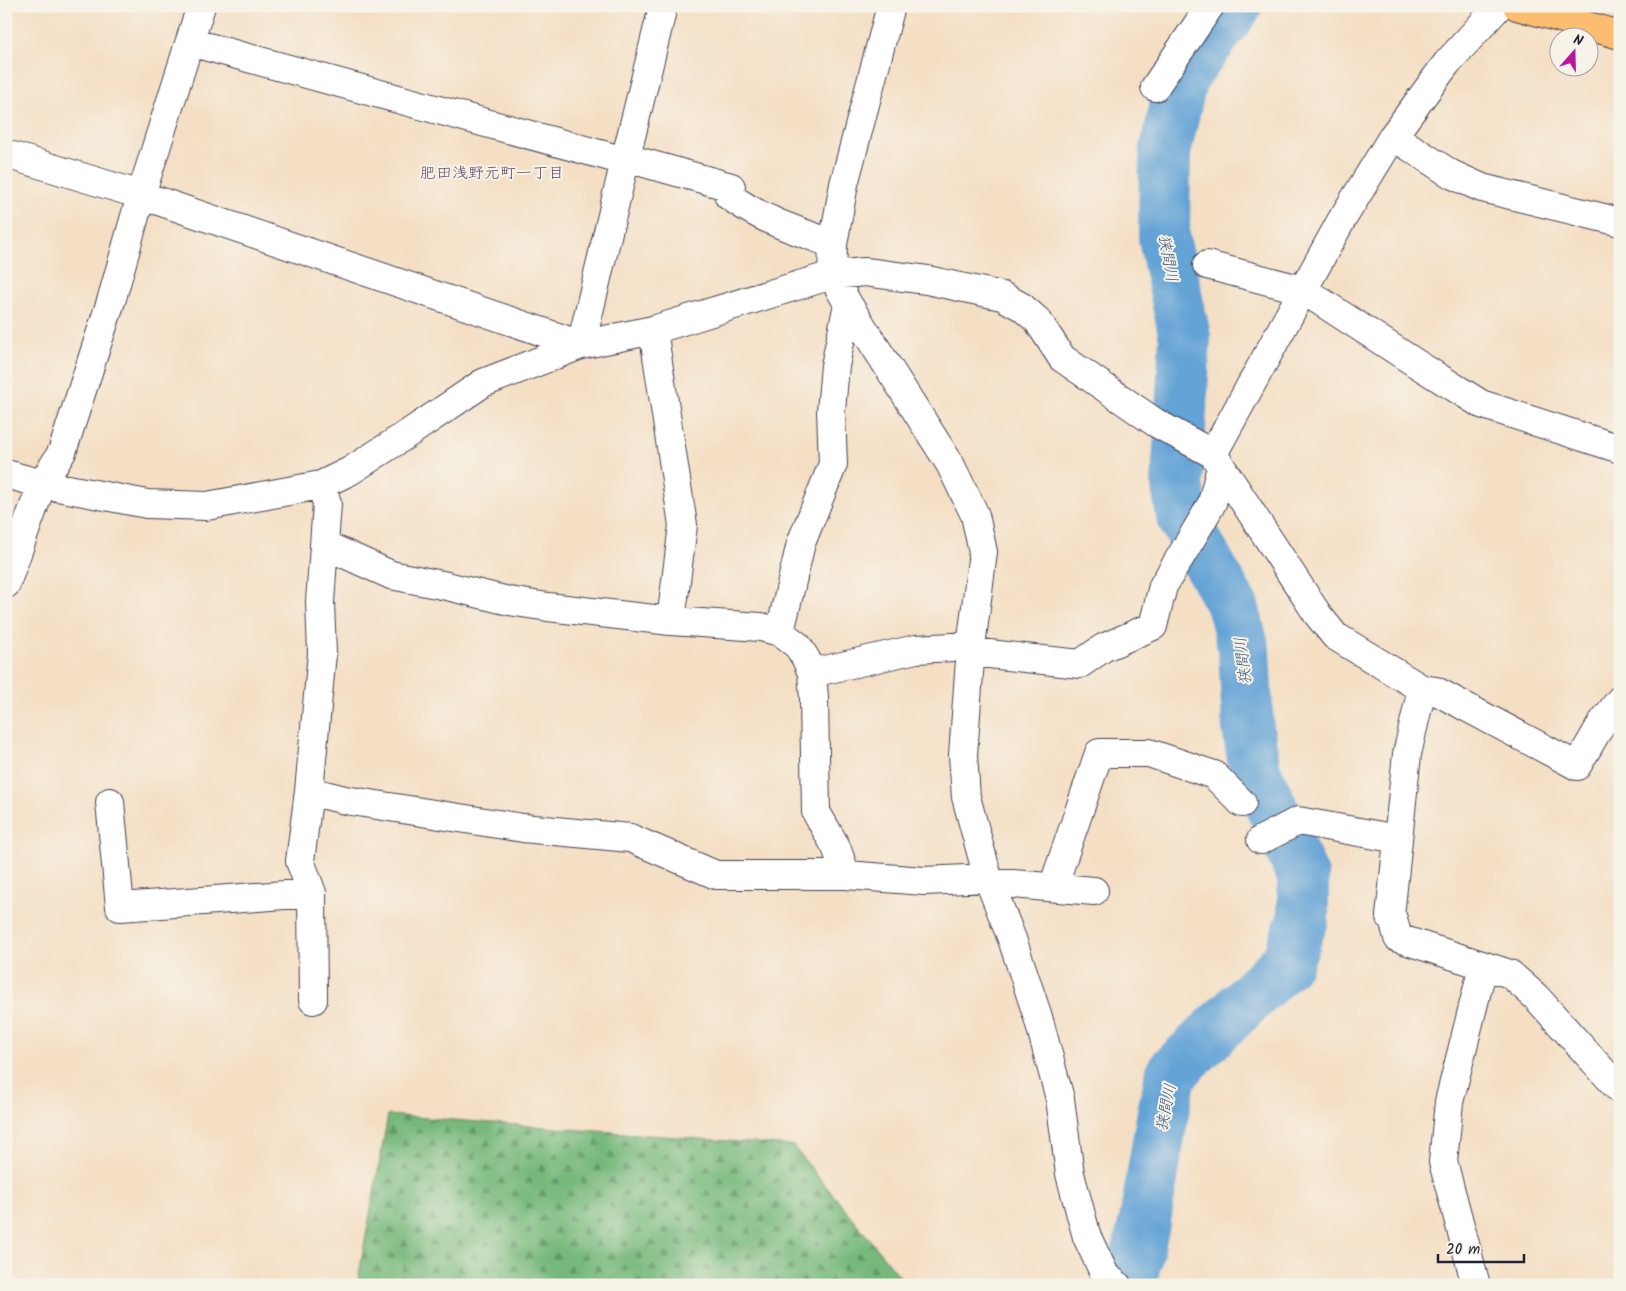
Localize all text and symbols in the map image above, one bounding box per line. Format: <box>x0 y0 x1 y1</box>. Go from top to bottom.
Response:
north arrow <box>1548 28 1598 78</box>
text: N <box>1570 29 1586 53</box>
district label: 肥田浅野元町一丁目 <box>420 161 564 186</box>
water label: 狭間川 <box>1151 232 1184 284</box>
water label: 狭間川 <box>1228 635 1259 686</box>
water label: 狭間川 <box>1150 1081 1183 1133</box>
scale bar <box>1438 1231 1525 1263</box>
text: 20 m <box>1446 1238 1480 1262</box>

